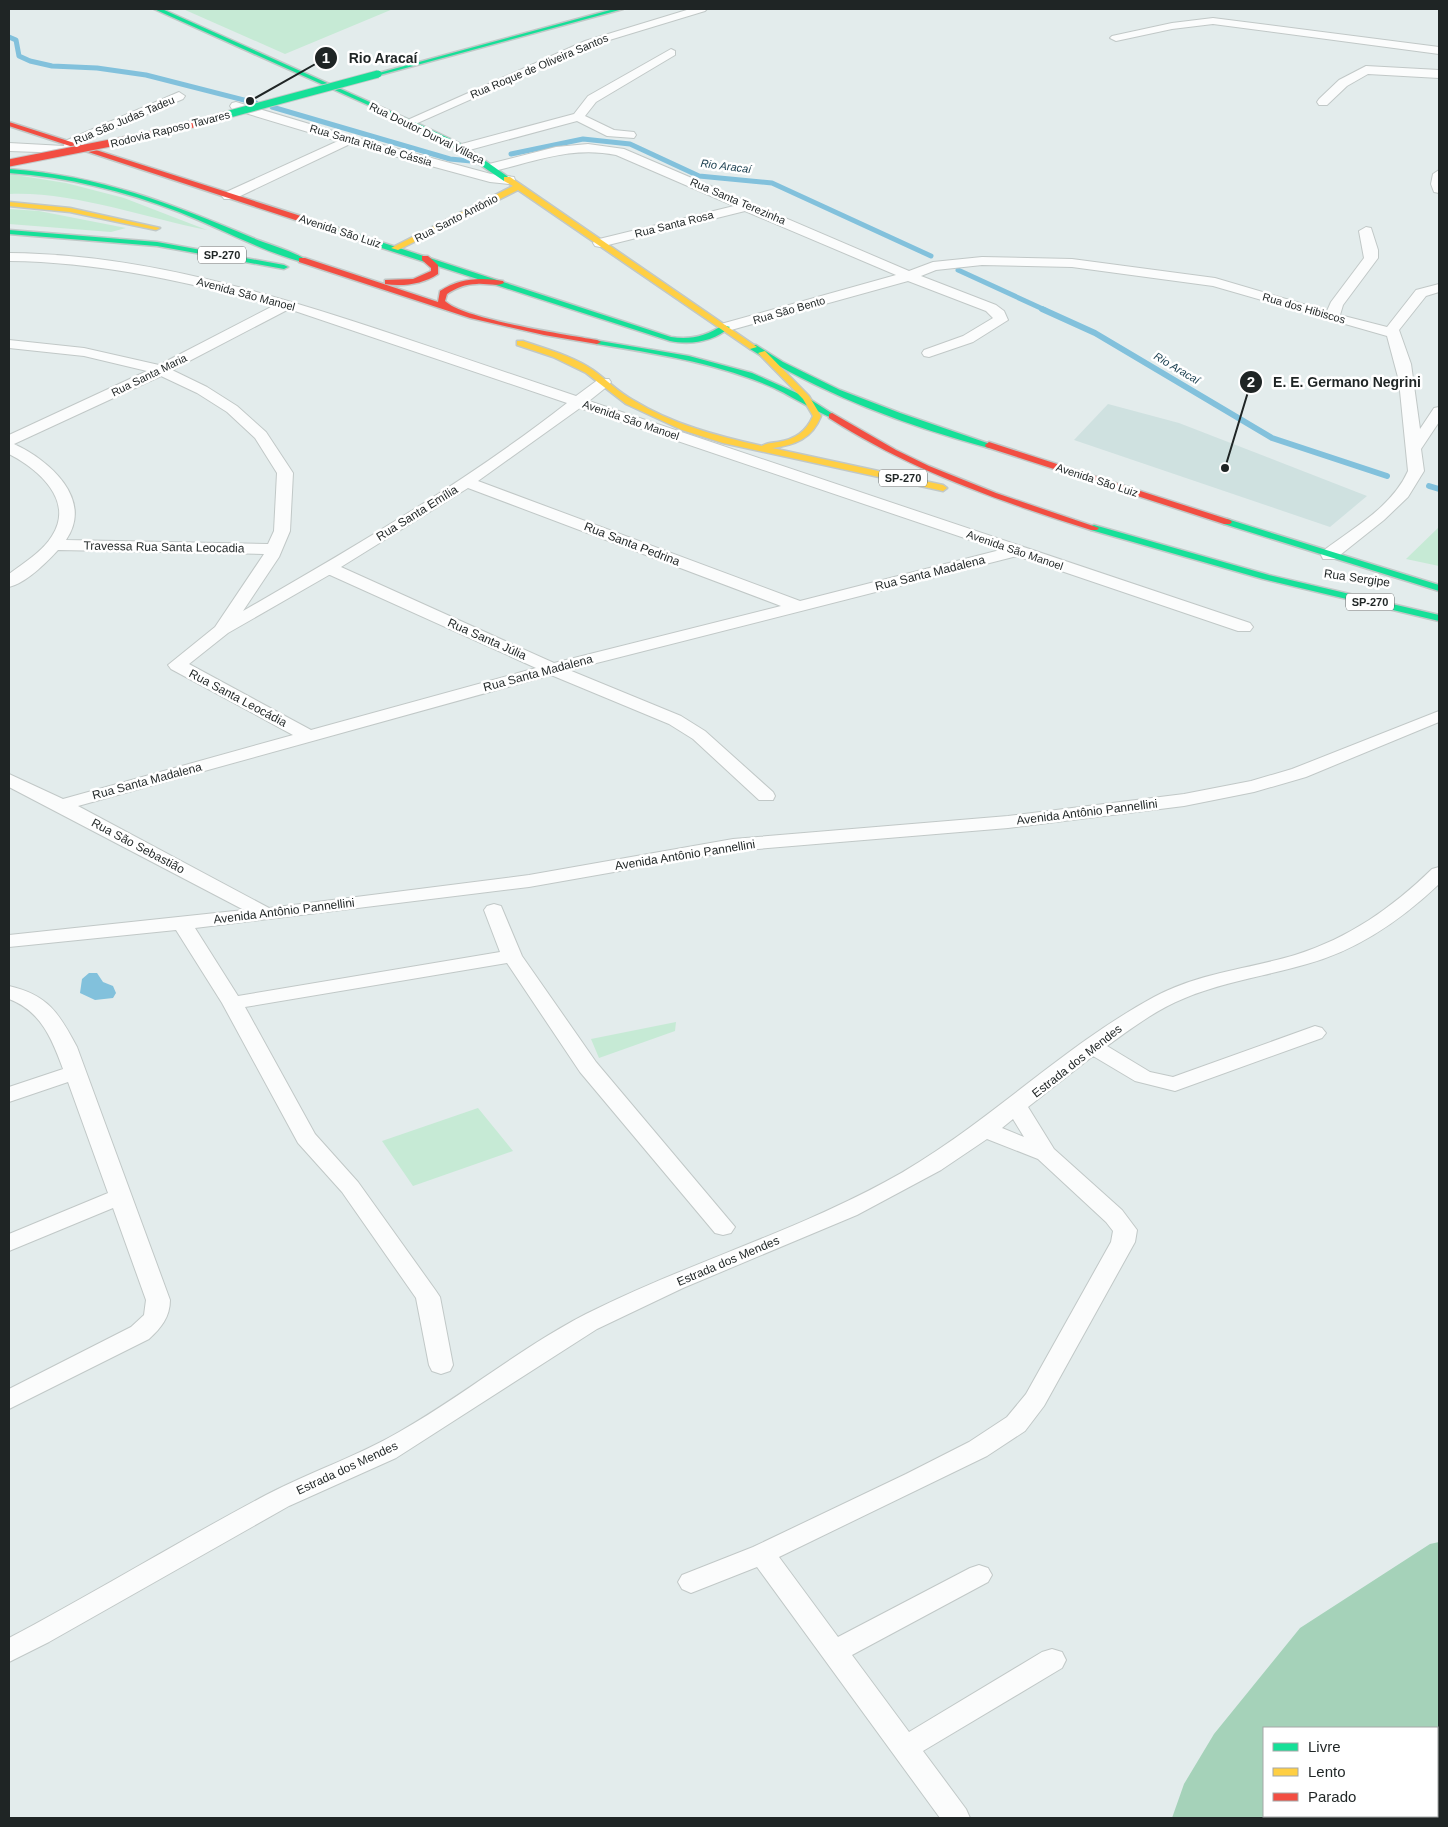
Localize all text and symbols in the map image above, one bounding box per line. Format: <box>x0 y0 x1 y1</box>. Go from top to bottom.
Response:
street label: Rua Roque de Oliveira Santos <box>468 31 610 101</box>
callout: Rio Aracaí <box>313 43 427 72</box>
text: 1 <box>322 49 330 66</box>
text: Rio Aracaí <box>349 50 418 66</box>
street label: Rua São Judas Tadeu <box>72 93 176 147</box>
street label: Rua Doutor Durval Villaça <box>368 100 487 166</box>
street label: Rodovia Raposo Tavares <box>109 108 231 150</box>
street label: Rua Santa Rita de Cássia <box>309 122 434 168</box>
water label: Rio Aracaí <box>700 157 753 175</box>
street label: Rua Santa Terezinha <box>688 175 788 227</box>
street label: Rua Santo Antônio <box>412 192 500 244</box>
street label: Rua Santa Rosa <box>633 208 715 240</box>
street label: Avenida São Luiz <box>298 212 382 250</box>
road number: SP-270 <box>198 246 246 264</box>
street label: Avenida São Manoel <box>196 275 296 313</box>
street label: Rua dos Hibiscos <box>1261 290 1347 326</box>
street label: Rua São Bento <box>751 294 827 326</box>
water label: Rio Aracaí <box>1152 350 1203 387</box>
street label: Rua Santa Maria <box>109 351 190 398</box>
callout: E. E. Germano Negrini <box>1238 368 1431 397</box>
text: 2 <box>1247 373 1255 390</box>
text: E. E. Germano Negrini <box>1273 374 1421 390</box>
street label: Avenida São Manoel <box>581 398 681 442</box>
street label: Avenida São Luiz <box>1055 461 1139 499</box>
road number: SP-270 <box>879 469 927 486</box>
street label: Rua Santa Emília <box>374 482 461 544</box>
street label: Rua Santa Pedrina <box>582 519 682 569</box>
street label: Avenida São Manoel <box>965 528 1065 572</box>
street label: Travessa Rua Santa Leocadia <box>83 539 245 555</box>
street label: Rua Santa Madalena <box>874 552 987 593</box>
street label: Rua Sergipe <box>1323 566 1391 590</box>
road number: SP-270 <box>1346 594 1394 610</box>
street label: Rua Santa Júlia <box>445 615 529 663</box>
street label: Rua Santa Madalena <box>482 652 595 694</box>
street label: Rua Santa Leocádia <box>187 666 290 730</box>
street label: Rua Santa Madalena <box>91 760 204 802</box>
street label: Avenida Antônio Pannellini <box>1016 796 1158 828</box>
street label: Rua São Sebastião <box>89 816 187 877</box>
street label: Avenida Antônio Pannellini <box>614 837 756 873</box>
street label: Avenida Antônio Pannellini <box>213 895 355 927</box>
street label: Estrada dos Mendes <box>1029 1022 1125 1100</box>
street label: Estrada dos Mendes <box>675 1233 781 1289</box>
street label: Estrada dos Mendes <box>294 1438 400 1498</box>
legend <box>1263 1727 1438 1817</box>
text: Livre <box>1308 1738 1341 1755</box>
text: Lento <box>1308 1763 1346 1780</box>
text: Parado <box>1308 1788 1356 1805</box>

